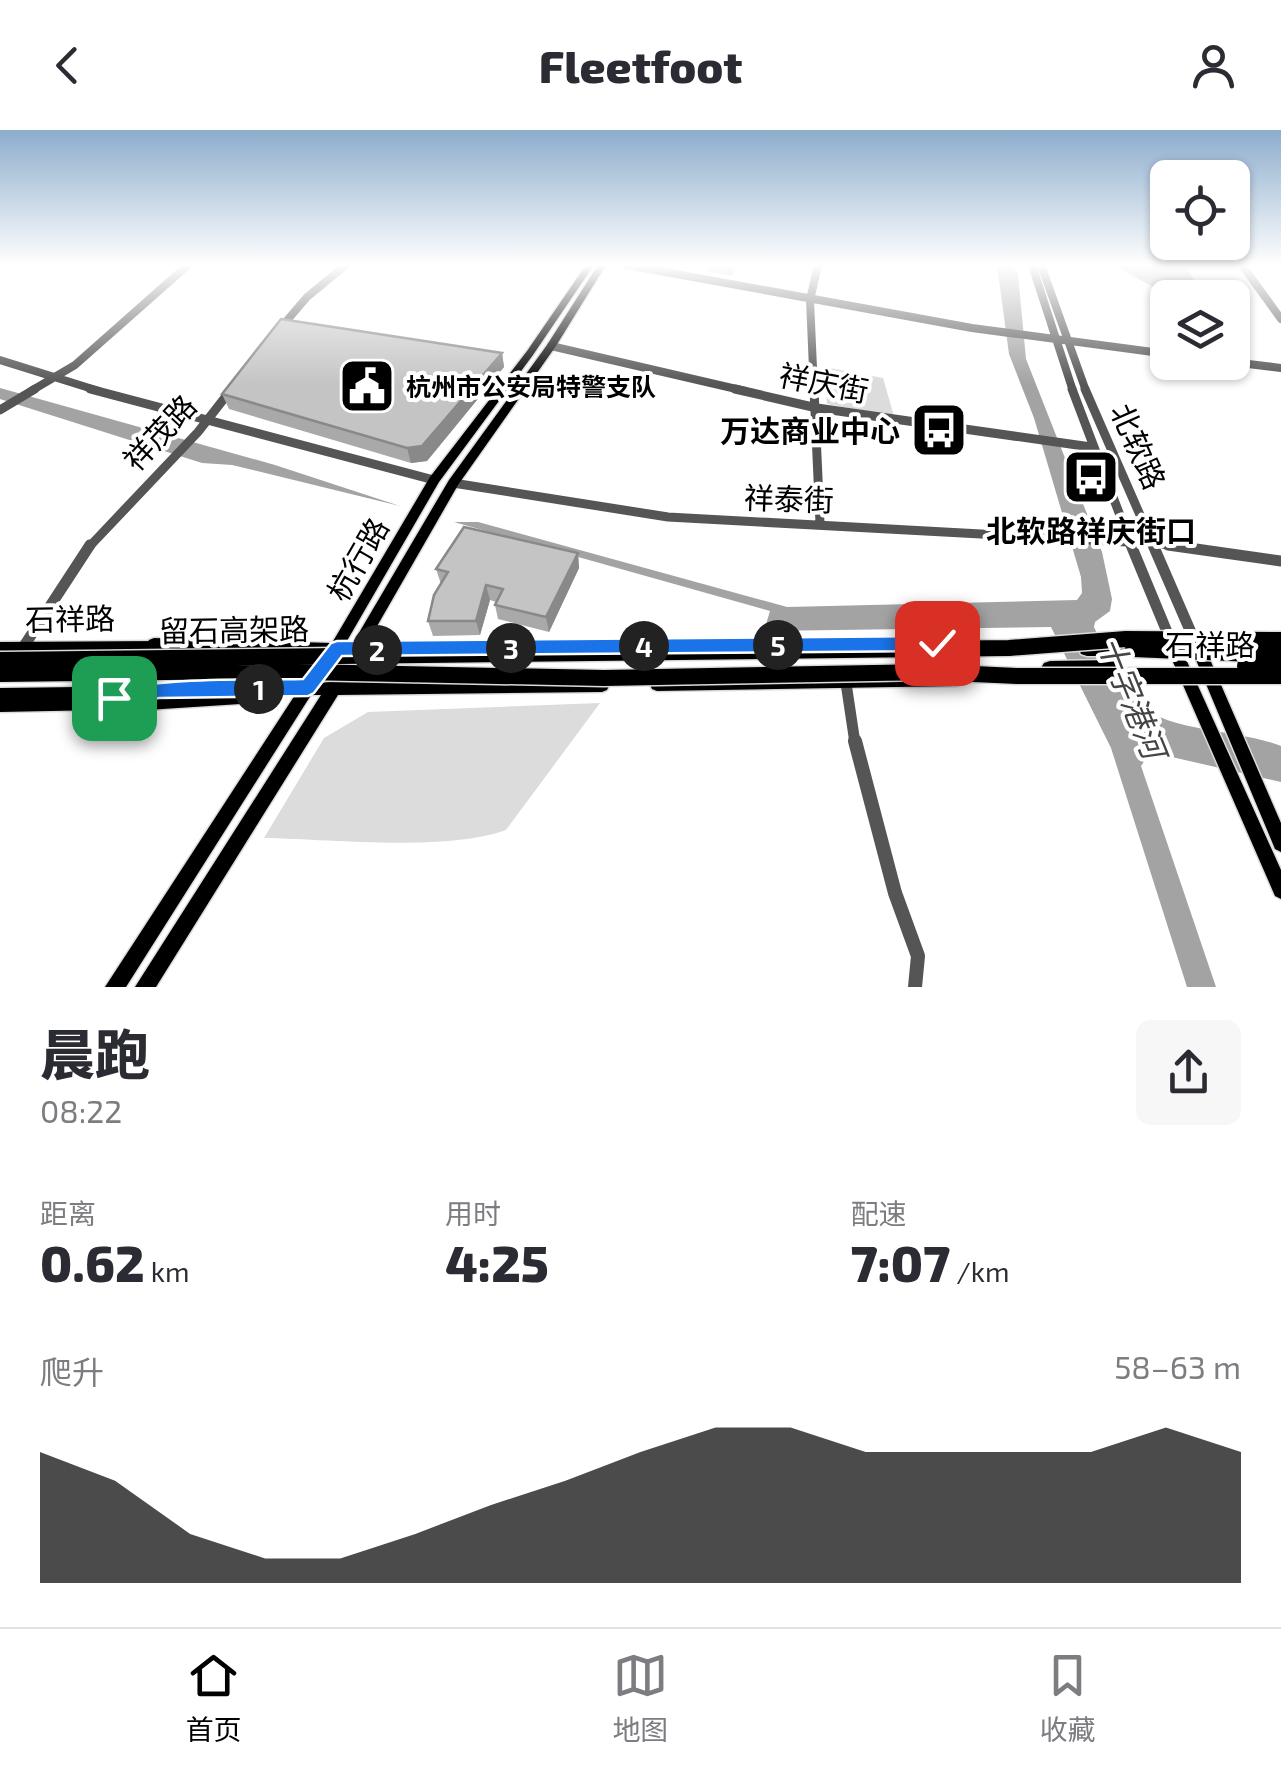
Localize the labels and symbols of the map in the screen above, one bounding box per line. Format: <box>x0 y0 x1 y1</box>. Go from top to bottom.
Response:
public building icon: 杭州市公安局特警支队 <box>337 356 397 416</box>
street label: 祥庆街 <box>776 356 872 408</box>
place label: 杭州市公安局特警支队 <box>406 371 656 401</box>
street label: 祥茂路 <box>115 387 203 477</box>
street label: 北软路 <box>1104 398 1174 494</box>
bus stop icon: 万达商业中心 <box>909 400 969 460</box>
place label: 万达商业中心 <box>720 412 900 448</box>
bus stop icon: 北软路祥庆街口 <box>1061 447 1121 507</box>
street label: 祥泰街 <box>743 478 835 518</box>
street label: 杭行路 <box>319 511 395 607</box>
place label: 北软路祥庆街口 <box>986 512 1196 548</box>
street label: 石祥路 <box>25 599 115 637</box>
pin <box>895 601 980 686</box>
street label: 留石高架路 <box>159 610 309 648</box>
pin: 5 <box>753 620 803 670</box>
pin: 4 <box>619 621 669 671</box>
pin: 3 <box>486 623 536 673</box>
pin: 2 <box>352 625 402 675</box>
street label: 石祥路 <box>1165 626 1255 662</box>
water label: 十字港河 <box>1091 631 1177 769</box>
pin <box>72 656 157 741</box>
pin: 1 <box>234 664 284 714</box>

